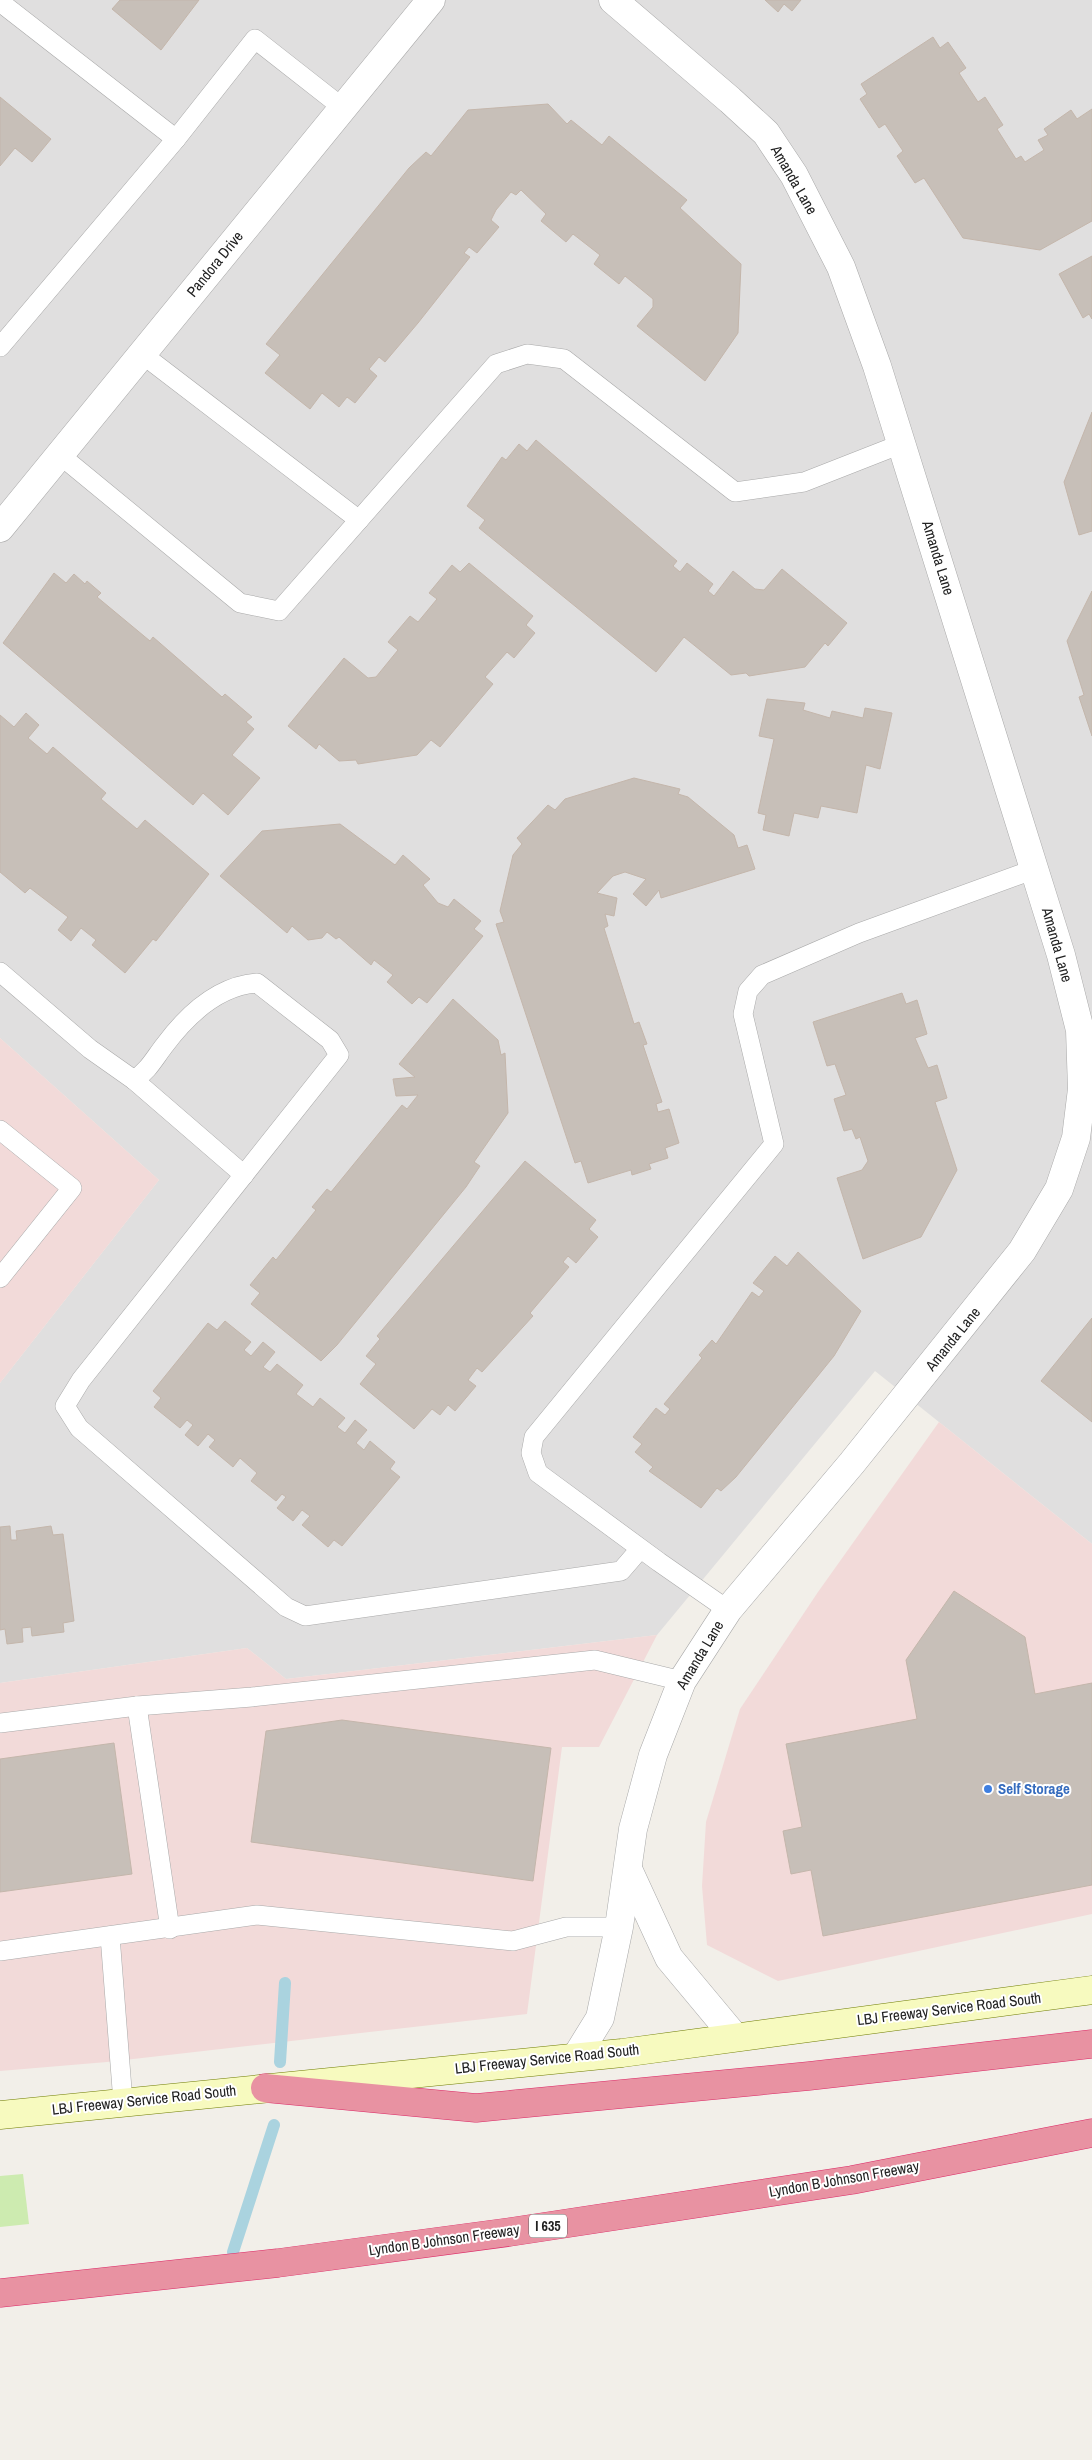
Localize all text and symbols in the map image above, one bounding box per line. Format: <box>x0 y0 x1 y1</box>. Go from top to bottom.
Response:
street label: Amanda Lane <box>766 140 823 218</box>
street label: Pandora Drive <box>181 226 248 301</box>
street label: Amanda Lane <box>917 517 960 598</box>
street label: Amanda Lane <box>1037 904 1078 985</box>
street label: Amanda Lane <box>920 1302 985 1376</box>
street label: Amanda Lane <box>670 1616 728 1694</box>
place label: Self Storage <box>998 1778 1070 1799</box>
marker: Self Storage <box>982 1783 994 1795</box>
street label: LBJ Freeway Service Road South <box>856 1987 1042 2030</box>
street label: LBJ Freeway Service Road South <box>454 2038 640 2079</box>
street label: LBJ Freeway Service Road South <box>51 2079 237 2120</box>
street label: Lyndon B Johnson Freeway <box>767 2155 921 2202</box>
road number: I 635 <box>529 2214 567 2238</box>
street label: Lyndon B Johnson Freeway <box>367 2218 522 2260</box>

